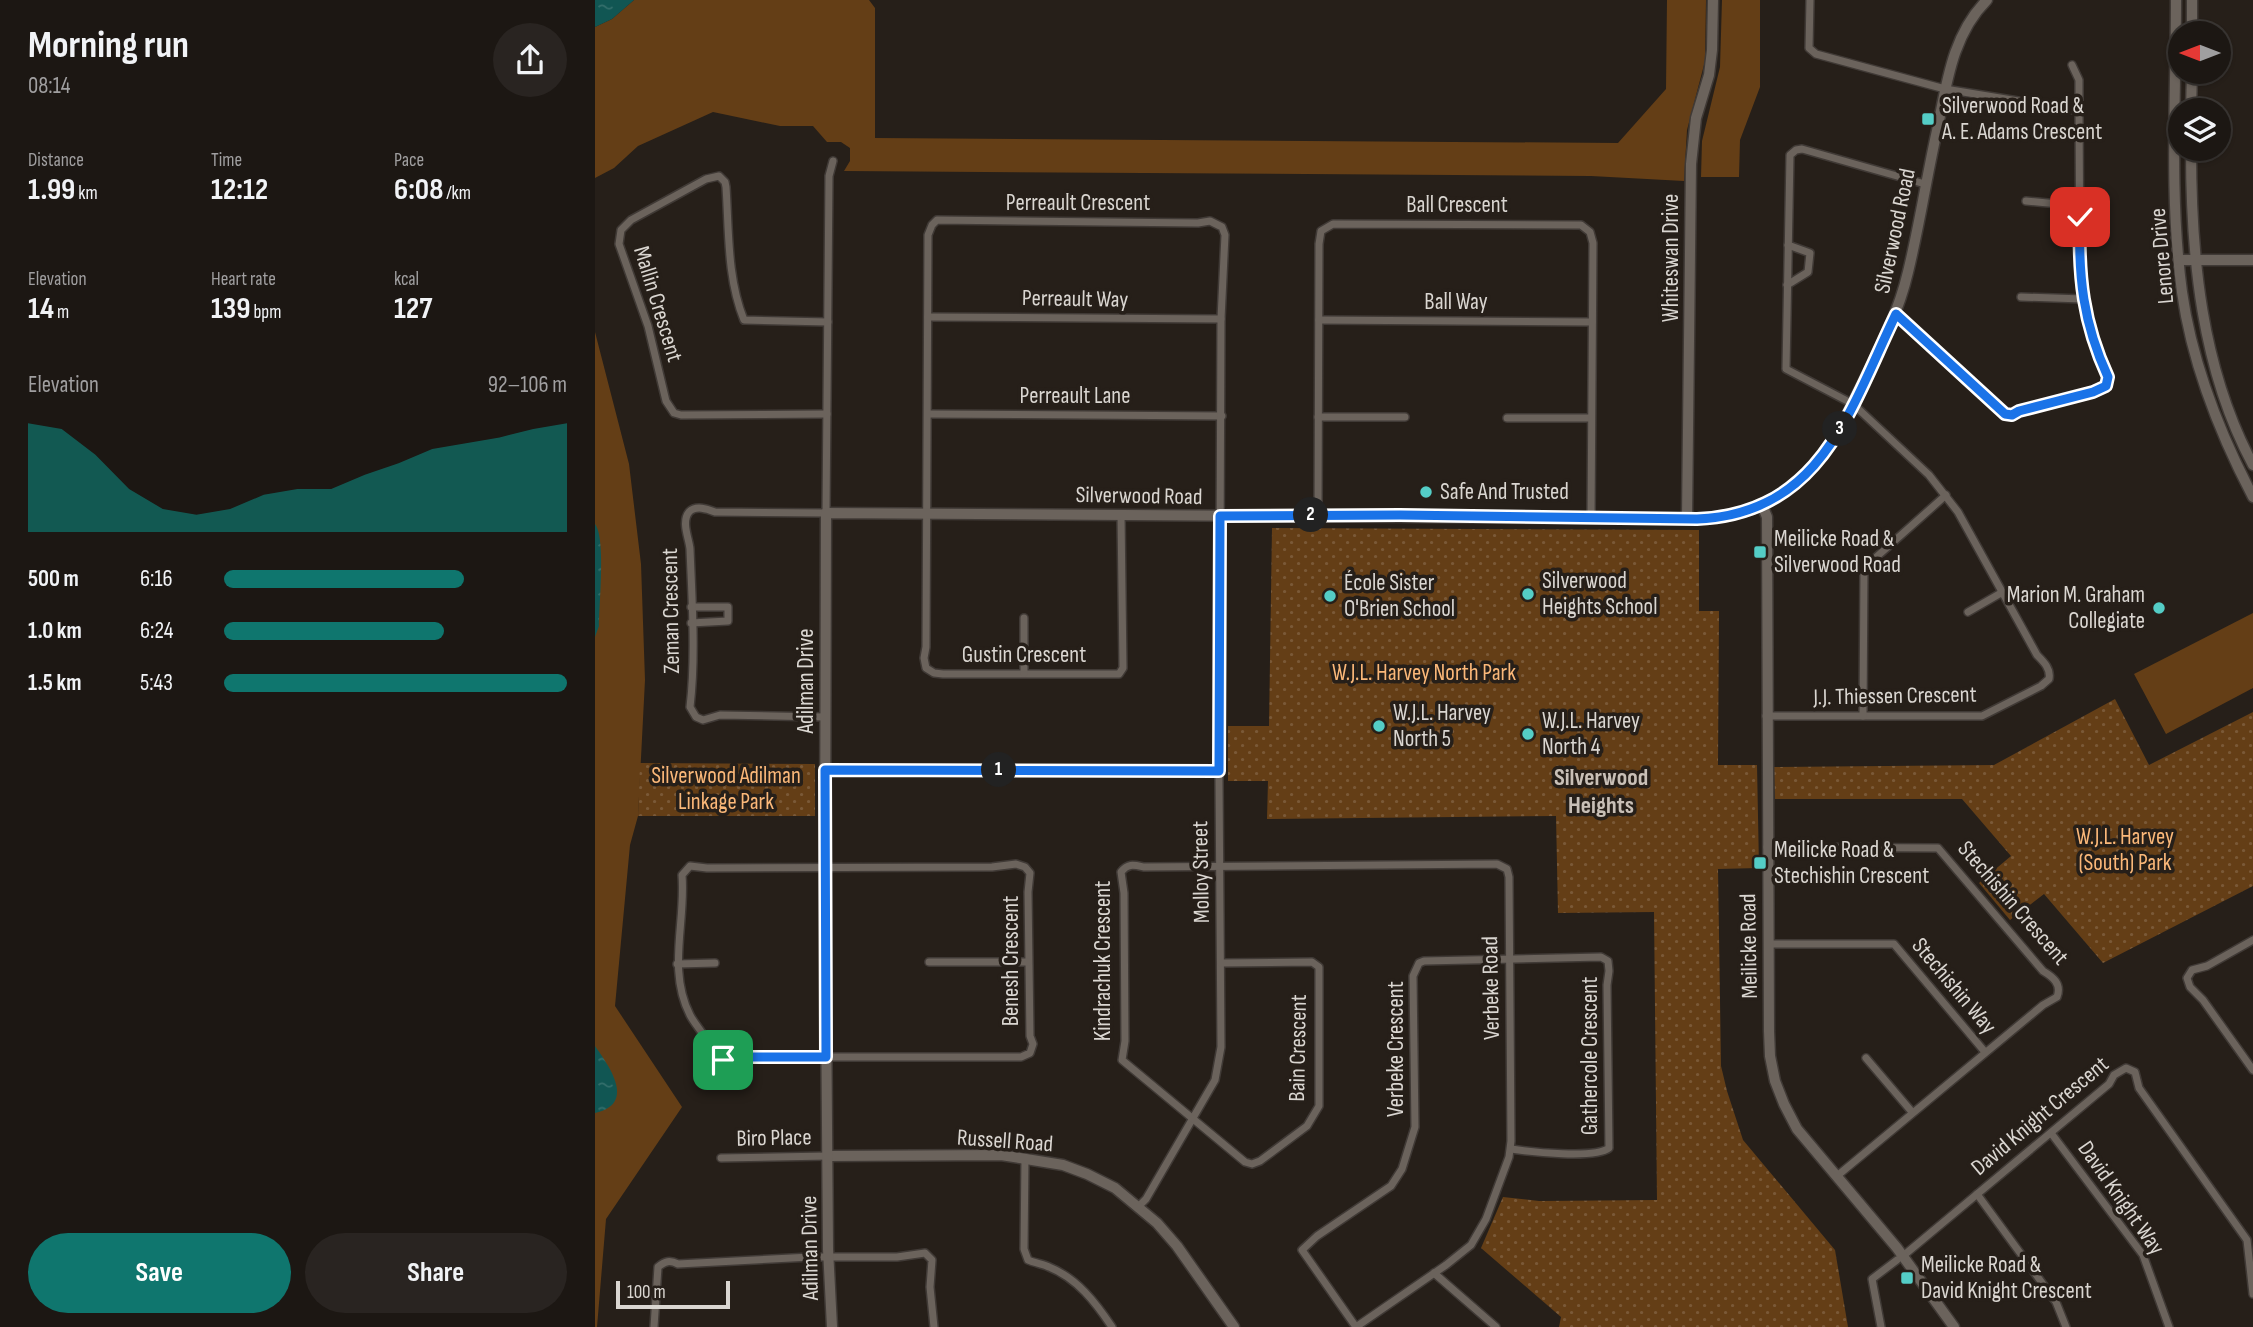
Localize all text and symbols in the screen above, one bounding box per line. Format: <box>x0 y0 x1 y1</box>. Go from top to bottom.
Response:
north arrow <box>2168 21 2231 84</box>
map controls <box>2168 21 2231 161</box>
text: Morning run <box>28 23 189 68</box>
button: share <box>493 23 567 97</box>
text: 08:14 <box>28 72 70 100</box>
place label: Silverwood Road & A. E. Adams Crescent <box>1941 92 2102 146</box>
button: layers <box>2168 98 2231 161</box>
marker: Silverwood Road & A. E. Adams Crescent <box>1920 111 1936 127</box>
text: Distance <box>28 149 84 172</box>
text: Time <box>211 149 242 172</box>
text: Pace <box>394 149 424 172</box>
street label: Silverwood Road <box>1868 166 1922 296</box>
text: 1.99 <box>28 172 75 208</box>
text: 12:12 <box>211 172 268 208</box>
text: 6:08 <box>394 172 443 208</box>
text: km <box>75 182 98 205</box>
text: /km <box>443 182 471 205</box>
pin <box>2050 187 2110 247</box>
street label: Perreault Crescent <box>1006 189 1150 217</box>
street label: Ball Crescent <box>1406 191 1508 219</box>
street label: Whiteswan Drive <box>1657 194 1685 322</box>
icon: check <box>2061 198 2099 236</box>
street label: Lenore Drive <box>2144 207 2180 305</box>
street label: Mallin Crescent <box>627 243 689 365</box>
text: Elevation <box>28 268 87 291</box>
text: Heart rate <box>211 268 276 291</box>
text: kcal <box>394 268 419 291</box>
street label: Perreault Way <box>1022 284 1129 314</box>
street label: Ball Way <box>1424 288 1488 316</box>
text: 14 <box>28 291 54 327</box>
text: 139 <box>211 291 250 327</box>
text: 127 <box>394 291 432 327</box>
text: m <box>54 301 69 324</box>
text: bpm <box>250 301 281 324</box>
text: Elevation <box>28 371 99 399</box>
text: 92–106 m <box>488 371 567 399</box>
street label: Perreault Lane <box>1020 382 1130 410</box>
pin: 3 <box>1823 412 1857 446</box>
text: 3 <box>1835 417 1844 440</box>
place label: Safe And Trusted <box>1440 478 1569 506</box>
street label: Silverwood Road <box>1075 481 1203 511</box>
marker: Safe And Trusted <box>1418 484 1434 500</box>
pin: 2 <box>1293 498 1329 532</box>
text: 2 <box>1306 503 1315 526</box>
place label: Meilicke Road & Silverwood Road <box>1774 525 1901 579</box>
marker: Meilicke Road & Silverwood Road <box>1752 544 1768 560</box>
street label: Zeman Crescent <box>656 548 686 674</box>
text: 500 m <box>28 565 79 593</box>
text: 6:16 <box>140 565 173 593</box>
place label: Silverwood Heights School <box>1542 567 1657 621</box>
place label: École Sister O'Brien School <box>1344 569 1455 623</box>
place label: Marion M. Graham Collegiate <box>2007 581 2145 635</box>
marker: Silverwood Heights School <box>1520 586 1536 602</box>
marker: École Sister O'Brien School <box>1322 588 1338 604</box>
marker: Marion M. Graham Collegiate <box>2151 600 2167 616</box>
text: 1.0 km <box>28 617 82 645</box>
text: 6:24 <box>140 617 173 645</box>
street label: Adilman Drive <box>792 629 820 734</box>
street label: Gustin Crescent <box>962 641 1086 669</box>
park label: W.J.L. Harvey North Park <box>1332 659 1516 687</box>
text: 1.5 km <box>28 669 81 697</box>
text: 5:43 <box>140 669 173 697</box>
street label: J.J. Thiessen Crescent <box>1812 681 1977 711</box>
place label: W.J.L. Harvey North 5 <box>1393 699 1491 753</box>
place label: W.J.L. Harvey North 4 <box>1542 707 1640 761</box>
marker: W.J.L. Harvey North 5 <box>1371 718 1387 734</box>
marker: W.J.L. Harvey North 4 <box>1520 726 1536 742</box>
pin: 1 <box>981 752 1017 788</box>
text: 1 <box>995 758 1002 781</box>
park label: Silverwood Adilman Linkage Park <box>651 762 801 816</box>
district label: Silverwood Heights <box>1554 763 1648 820</box>
street label: Molloy Street <box>1186 821 1216 923</box>
park label: W.J.L. Harvey (South) Park <box>2076 823 2174 877</box>
street label: Stechishin Crescent <box>1951 835 2075 971</box>
place label: Meilicke Road & Stechishin Crescent <box>1774 836 1929 890</box>
marker: Meilicke Road & Stechishin Crescent <box>1752 855 1768 871</box>
street label: Kindrachuk Crescent <box>1089 881 1117 1041</box>
street label: Meilicke Road <box>1734 893 1764 999</box>
street label: Benesh Crescent <box>997 896 1025 1026</box>
street label: Stechishin Way <box>1906 932 2002 1040</box>
street label: Verbeke Road <box>1476 936 1506 1040</box>
street label: Gathercole Crescent <box>1576 977 1604 1135</box>
street label: Verbeke Crescent <box>1382 981 1410 1117</box>
street label: Bain Crescent <box>1283 994 1313 1102</box>
pin <box>693 1030 753 1090</box>
icon: arrive <box>704 1041 742 1079</box>
street label: David Knight Crescent <box>1966 1050 2114 1182</box>
street label: Biro Place <box>736 1123 812 1153</box>
street label: Russell Road <box>956 1124 1054 1158</box>
street label: David Knight Way <box>2072 1136 2171 1260</box>
street label: Adilman Drive <box>795 1195 825 1302</box>
button: Save <box>28 1233 291 1313</box>
button: Share <box>305 1233 567 1313</box>
place label: Meilicke Road & David Knight Crescent <box>1921 1251 2092 1305</box>
marker: Meilicke Road & David Knight Crescent <box>1899 1270 1915 1286</box>
scale bar <box>616 1278 730 1310</box>
text: 100 m <box>627 1281 666 1304</box>

